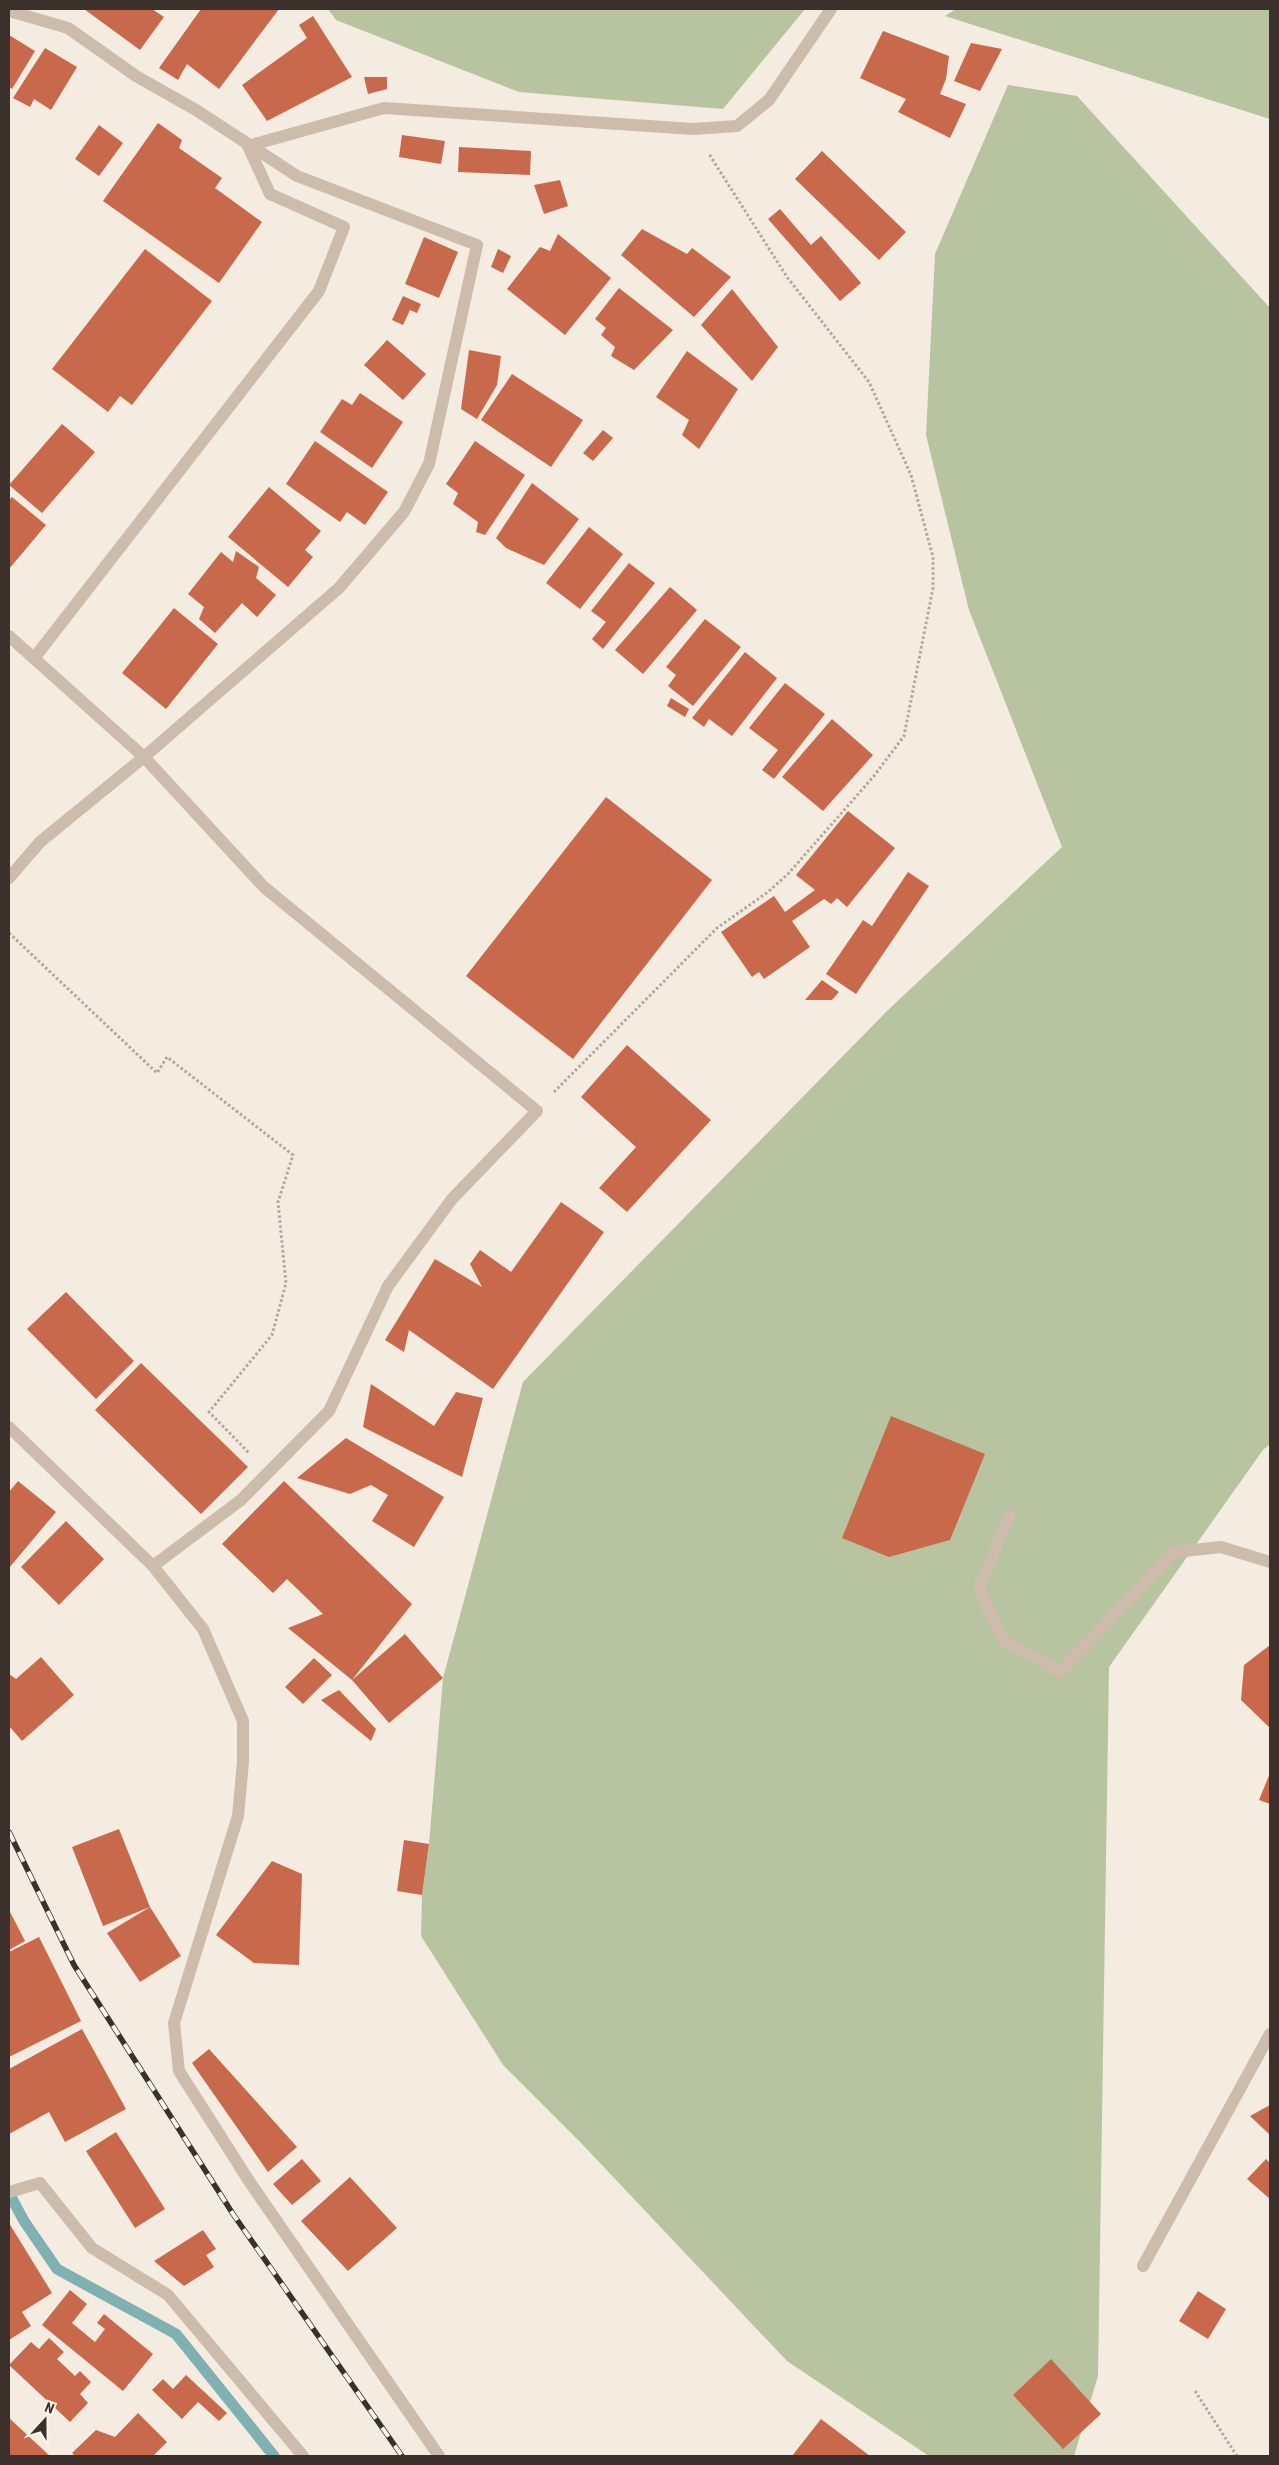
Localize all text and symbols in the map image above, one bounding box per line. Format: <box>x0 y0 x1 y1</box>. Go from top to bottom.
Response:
north arrow <box>20 2395 70 2445</box>
text: N <box>43 2399 57 2417</box>

